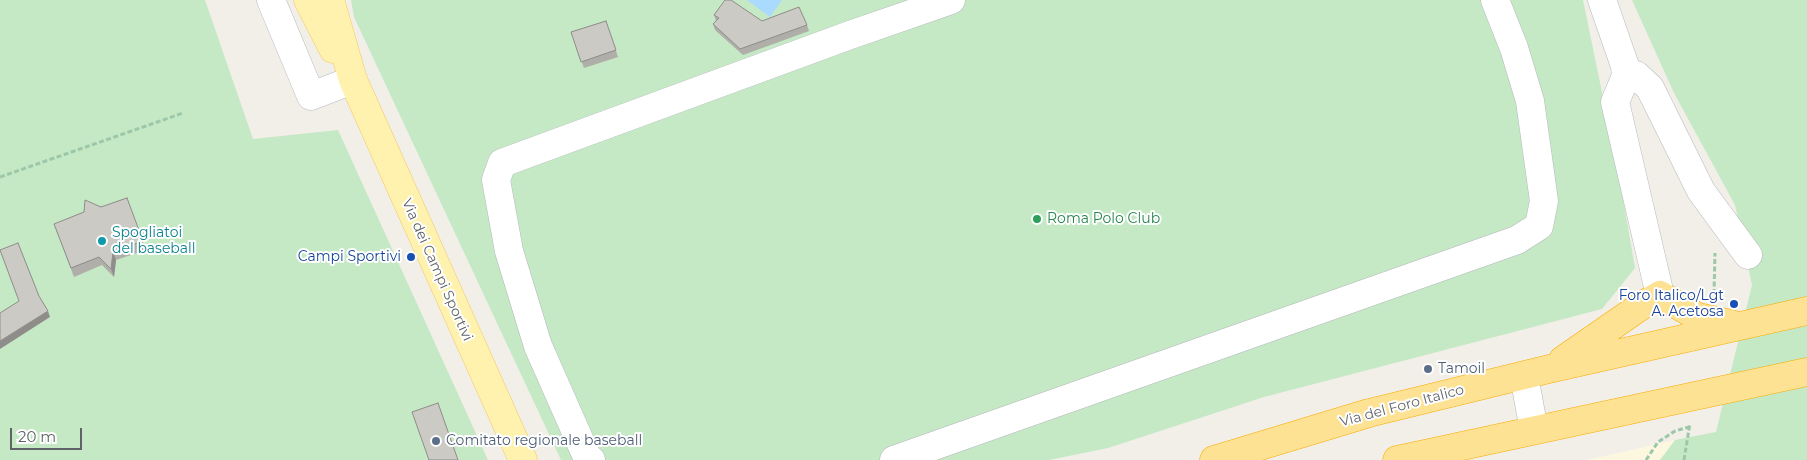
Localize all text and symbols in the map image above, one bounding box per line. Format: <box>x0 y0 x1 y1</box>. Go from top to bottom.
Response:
street label: Via dei Campi Sportivi <box>398 196 476 344</box>
place label: Roma Polo Club <box>1047 211 1160 227</box>
marker: Roma Polo Club <box>1031 213 1043 225</box>
place label: Spogliatoi del baseball <box>112 225 196 258</box>
marker: Spogliatoi del baseball <box>96 235 108 247</box>
place label: Campi Sportivi <box>298 249 401 265</box>
marker: Campi Sportivi <box>405 251 417 263</box>
place label: Foro Italico/Lgt A. Acetosa <box>1619 288 1724 321</box>
marker: Foro Italico/Lgt A. Acetosa <box>1728 298 1740 310</box>
place label: Tamoil <box>1438 361 1485 377</box>
marker: Tamoil <box>1422 363 1434 375</box>
street label: Via del Foro Italico <box>1338 381 1466 431</box>
scale bar <box>12 418 85 450</box>
text: 20 m <box>18 427 56 446</box>
place label: Comitato regionale baseball <box>446 433 642 449</box>
marker: Comitato regionale baseball <box>430 435 442 447</box>

